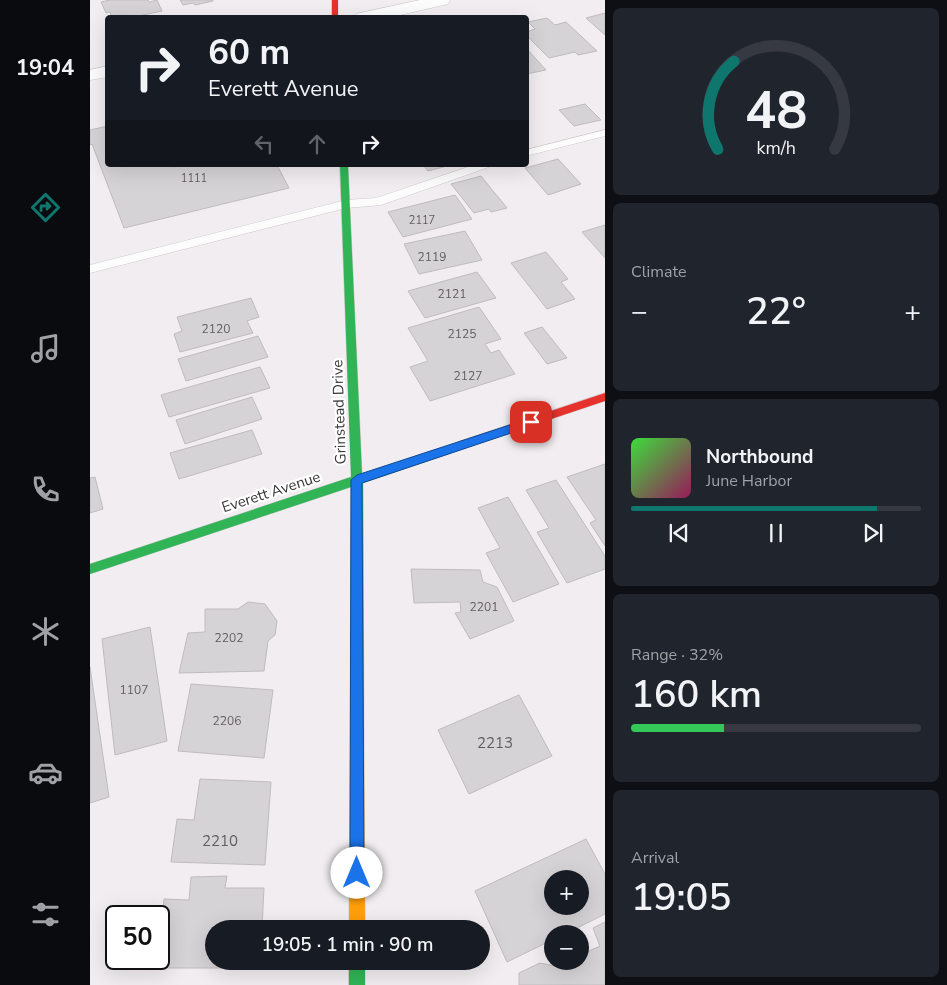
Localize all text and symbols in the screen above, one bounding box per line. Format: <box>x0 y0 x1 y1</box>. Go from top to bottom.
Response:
text: 60 m <box>208 29 290 76</box>
icon: right <box>125 35 190 100</box>
text: 19:04 <box>16 53 74 83</box>
text: Everett Avenue <box>208 74 359 104</box>
text: 48 <box>745 75 807 146</box>
icon: left <box>250 130 278 158</box>
icon: ahead <box>303 130 331 158</box>
icon: right <box>356 130 384 158</box>
text: km/h <box>756 136 796 160</box>
house number: 1111 <box>181 171 207 186</box>
icon: directions <box>28 190 63 225</box>
house number: 2117 <box>409 213 435 228</box>
house number: 2119 <box>418 249 446 265</box>
text: Climate <box>631 261 686 283</box>
house number: 2121 <box>438 286 466 302</box>
text: 22° <box>746 286 806 337</box>
text: − <box>631 293 648 331</box>
text: + <box>904 293 921 331</box>
house number: 2120 <box>202 321 230 337</box>
house number: 2125 <box>448 326 476 342</box>
icon: music <box>28 331 63 366</box>
street label: Grinstead Drive <box>327 359 351 465</box>
house number: 2127 <box>454 368 482 384</box>
pin <box>510 401 552 443</box>
icon: arrive <box>517 408 545 436</box>
text: Northbound <box>706 444 813 470</box>
street label: Everett Avenue <box>219 467 323 517</box>
text: June Harbor <box>706 470 792 492</box>
icon: phone <box>28 472 63 507</box>
icon: previous <box>665 519 693 547</box>
icon: pause <box>762 519 790 547</box>
icon: next <box>859 519 887 547</box>
house number: 2201 <box>470 599 498 615</box>
icon: climate <box>28 614 63 649</box>
house number: 2202 <box>215 630 243 646</box>
text: Range · 32% <box>631 644 723 666</box>
text: 160 km <box>631 669 762 720</box>
house number: 1107 <box>120 682 148 698</box>
house number: 2206 <box>213 713 241 729</box>
house number: 2213 <box>477 733 513 753</box>
icon: car <box>28 755 63 790</box>
house number: 2210 <box>202 831 238 851</box>
position arrow <box>330 846 382 898</box>
text: Arrival <box>631 847 679 869</box>
map controls <box>544 870 589 970</box>
button: + <box>544 870 589 915</box>
text: 19:05 <box>631 872 731 923</box>
icon: filters <box>28 897 63 932</box>
speed limit sign: 50 <box>105 905 170 970</box>
button: − <box>544 925 589 970</box>
text: 19:05 · 1 min · 90 m <box>262 932 433 958</box>

